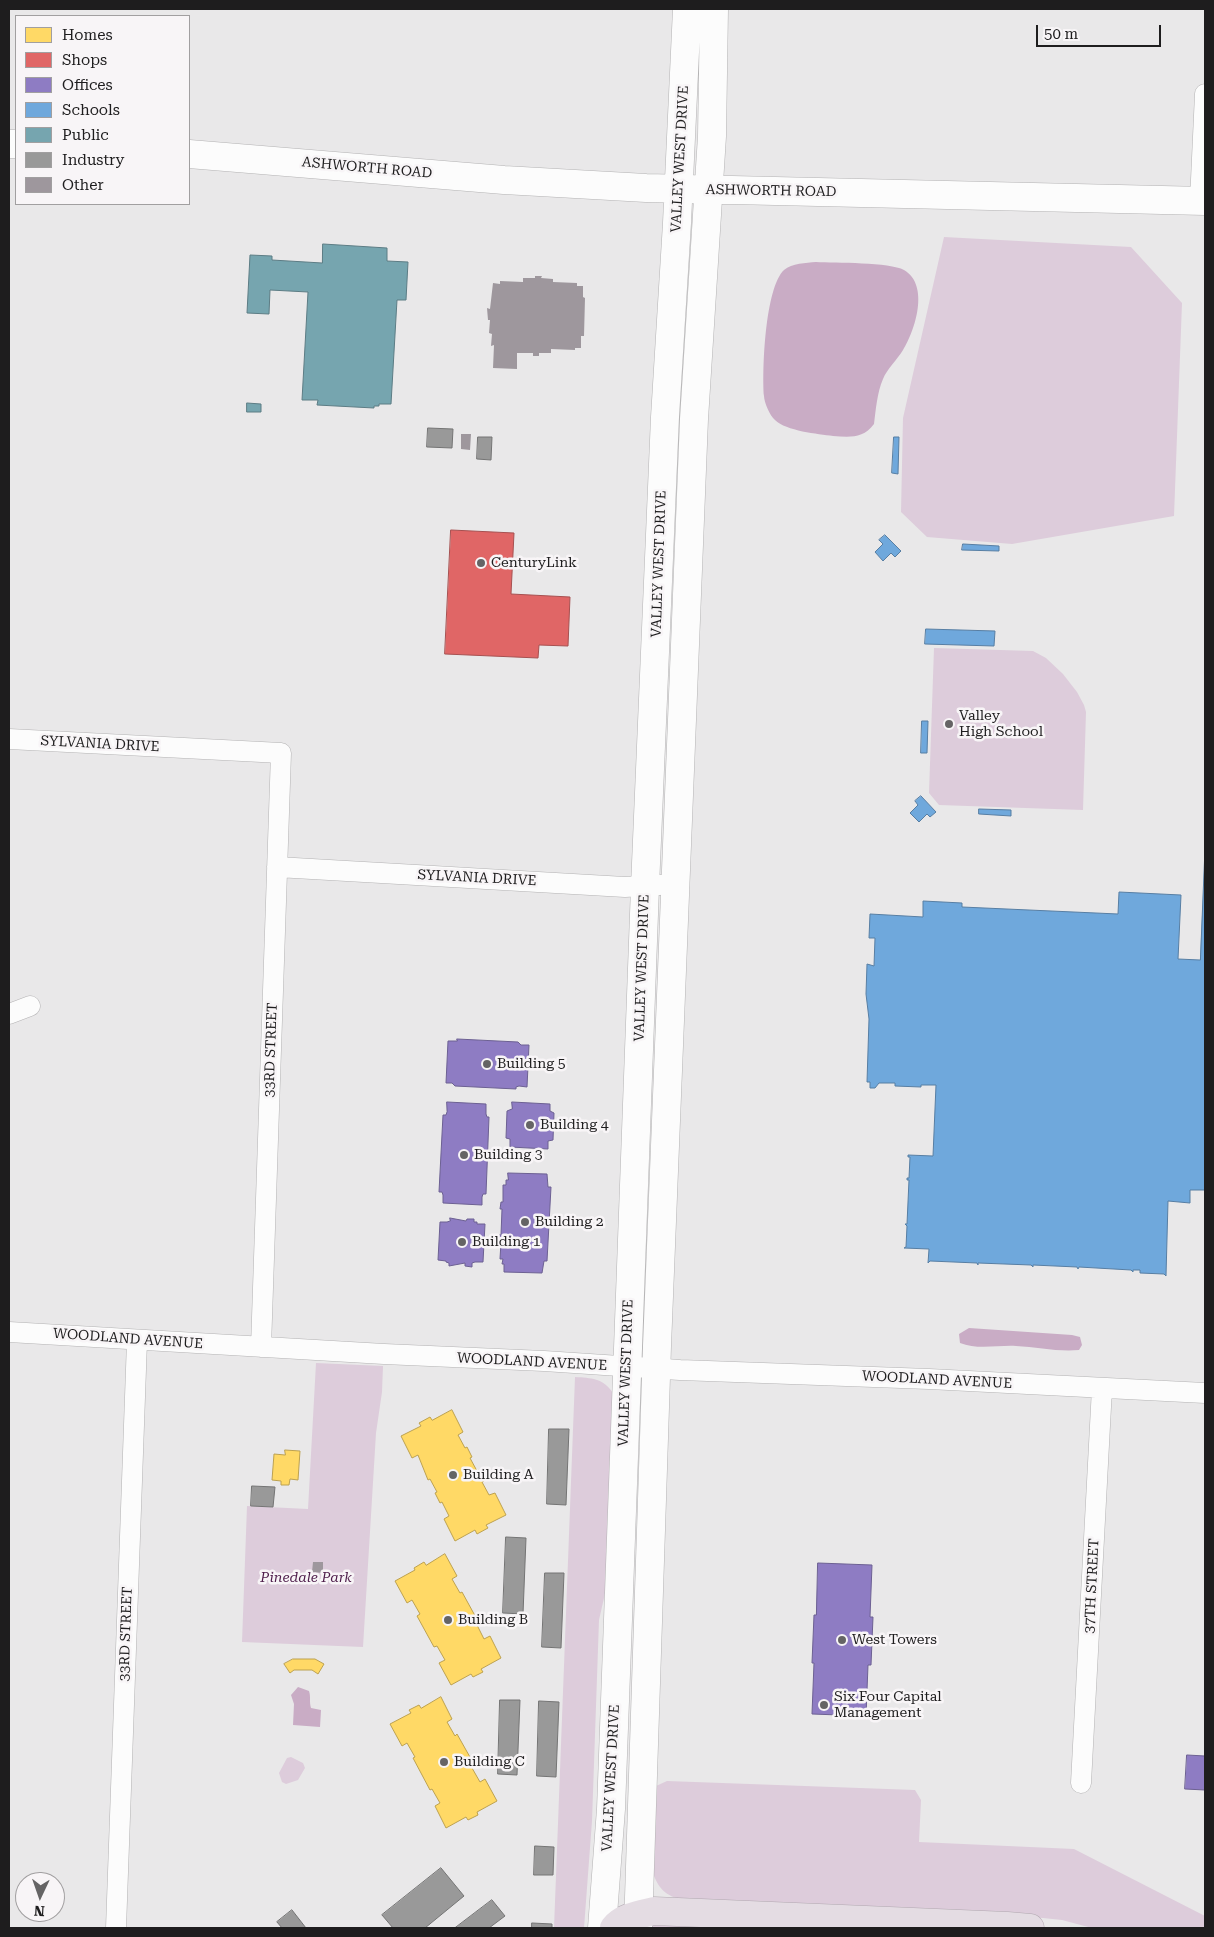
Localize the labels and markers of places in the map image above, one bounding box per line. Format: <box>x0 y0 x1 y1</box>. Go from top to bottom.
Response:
place label: CenturyLink <box>491 555 577 571</box>
marker: CenturyLink <box>475 557 487 569</box>
place label: Valley High School <box>959 708 1043 740</box>
marker: Valley High School <box>943 718 955 730</box>
place label: Building 5 <box>497 1056 566 1072</box>
marker: Building 5 <box>481 1058 493 1070</box>
place label: Building 4 <box>540 1117 609 1133</box>
marker: Building 4 <box>524 1119 536 1131</box>
place label: Building 3 <box>474 1147 543 1163</box>
marker: Building 3 <box>458 1149 470 1161</box>
place label: Building 2 <box>535 1214 604 1230</box>
marker: Building 2 <box>519 1216 531 1228</box>
place label: Building 1 <box>472 1234 541 1250</box>
marker: Building 1 <box>456 1236 468 1248</box>
place label: Building A <box>463 1467 534 1483</box>
marker: Building A <box>447 1469 459 1481</box>
place label: Building B <box>458 1612 528 1628</box>
marker: Building B <box>442 1614 454 1626</box>
place label: West Towers <box>852 1632 937 1648</box>
marker: West Towers <box>836 1634 848 1646</box>
place label: Six Four Capital Management <box>834 1689 942 1721</box>
marker: Six Four Capital Management <box>818 1699 830 1711</box>
place label: Building C <box>454 1754 525 1770</box>
marker: Building C <box>438 1756 450 1768</box>

